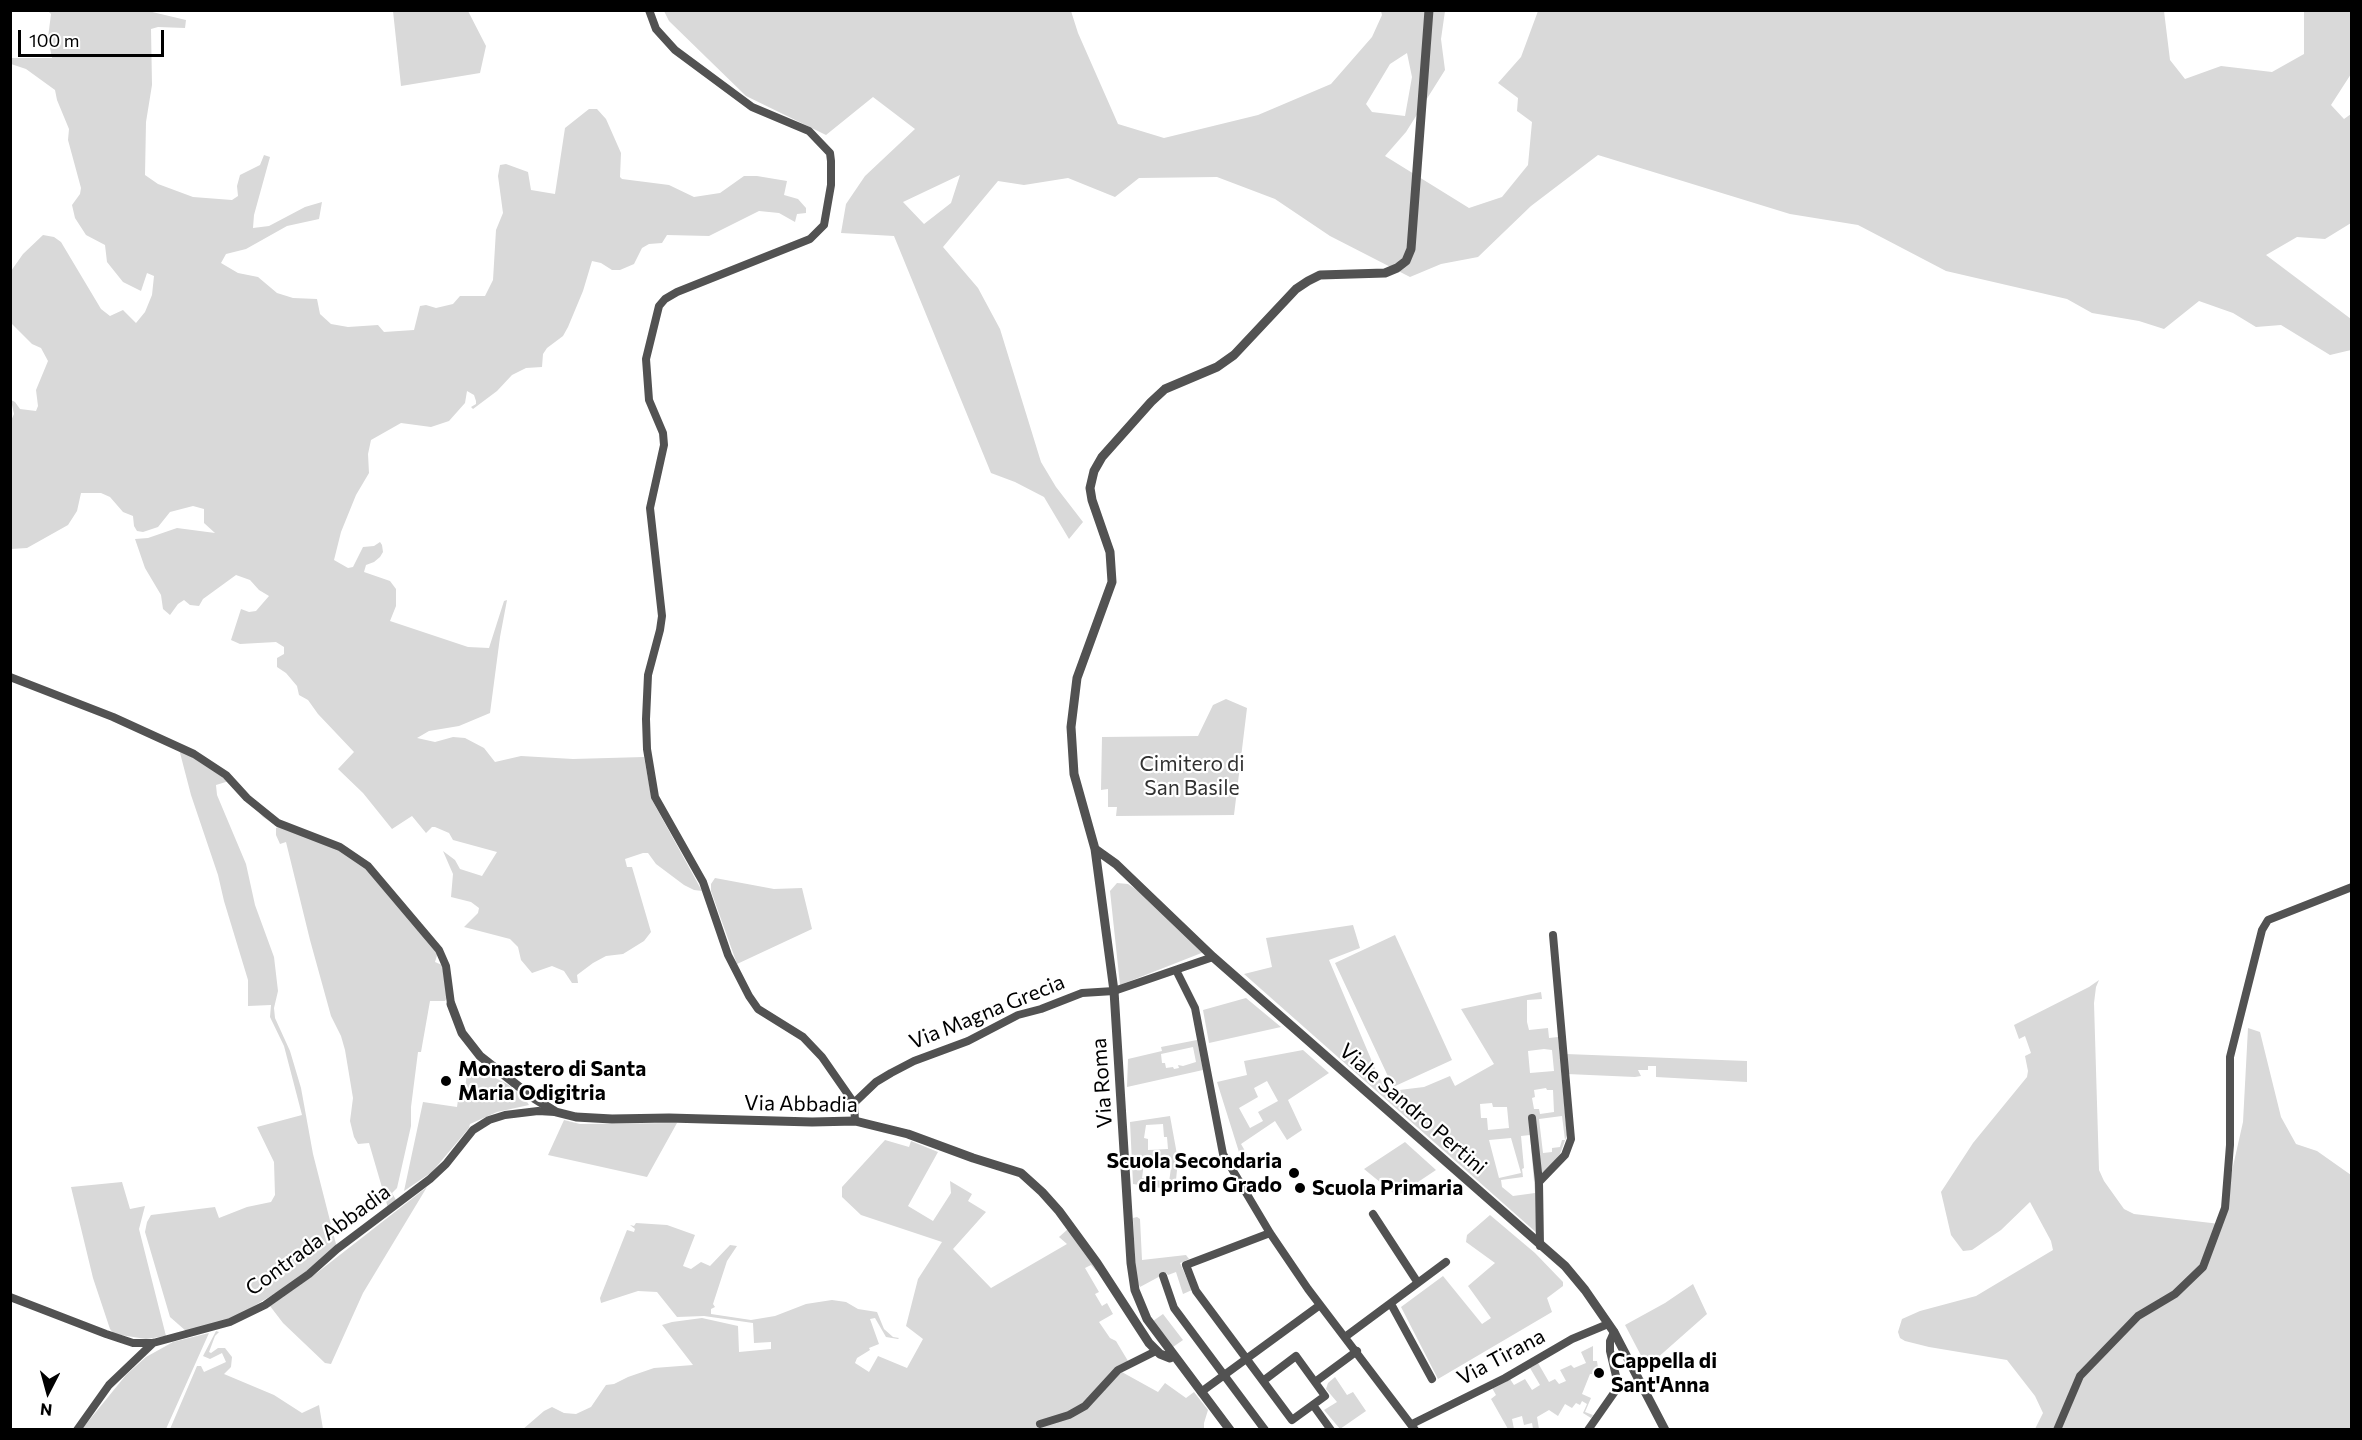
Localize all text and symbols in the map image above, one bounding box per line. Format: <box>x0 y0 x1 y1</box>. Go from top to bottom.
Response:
scale bar <box>21 18 166 56</box>
text: 100 m <box>29 29 79 51</box>
park label: Cimitero di San Basile <box>1139 751 1245 801</box>
street label: Via Magna Grecia <box>906 969 1068 1055</box>
street label: Via Roma <box>1086 1037 1118 1129</box>
street label: Viale Sandro Pertini <box>1334 1038 1492 1180</box>
place label: Monastero di Santa Maria Odigitria <box>458 1056 646 1106</box>
marker: Monastero di Santa Maria Odigitria <box>439 1074 453 1088</box>
street label: Via Abbadia <box>744 1090 858 1118</box>
place label: Scuola Secondaria di primo Grado <box>1106 1148 1282 1198</box>
marker: Scuola Secondaria di primo Grado <box>1287 1166 1301 1180</box>
place label: Scuola Primaria <box>1312 1175 1463 1201</box>
street label: Contrada Abbadia <box>241 1179 395 1301</box>
marker: Scuola Primaria <box>1293 1181 1307 1195</box>
street label: Via Tirana <box>1453 1323 1549 1391</box>
place label: Cappella di Sant'Anna <box>1611 1348 1717 1398</box>
north arrow <box>18 1362 78 1422</box>
marker: Cappella di Sant'Anna <box>1592 1366 1606 1380</box>
text: N <box>39 1400 53 1420</box>

